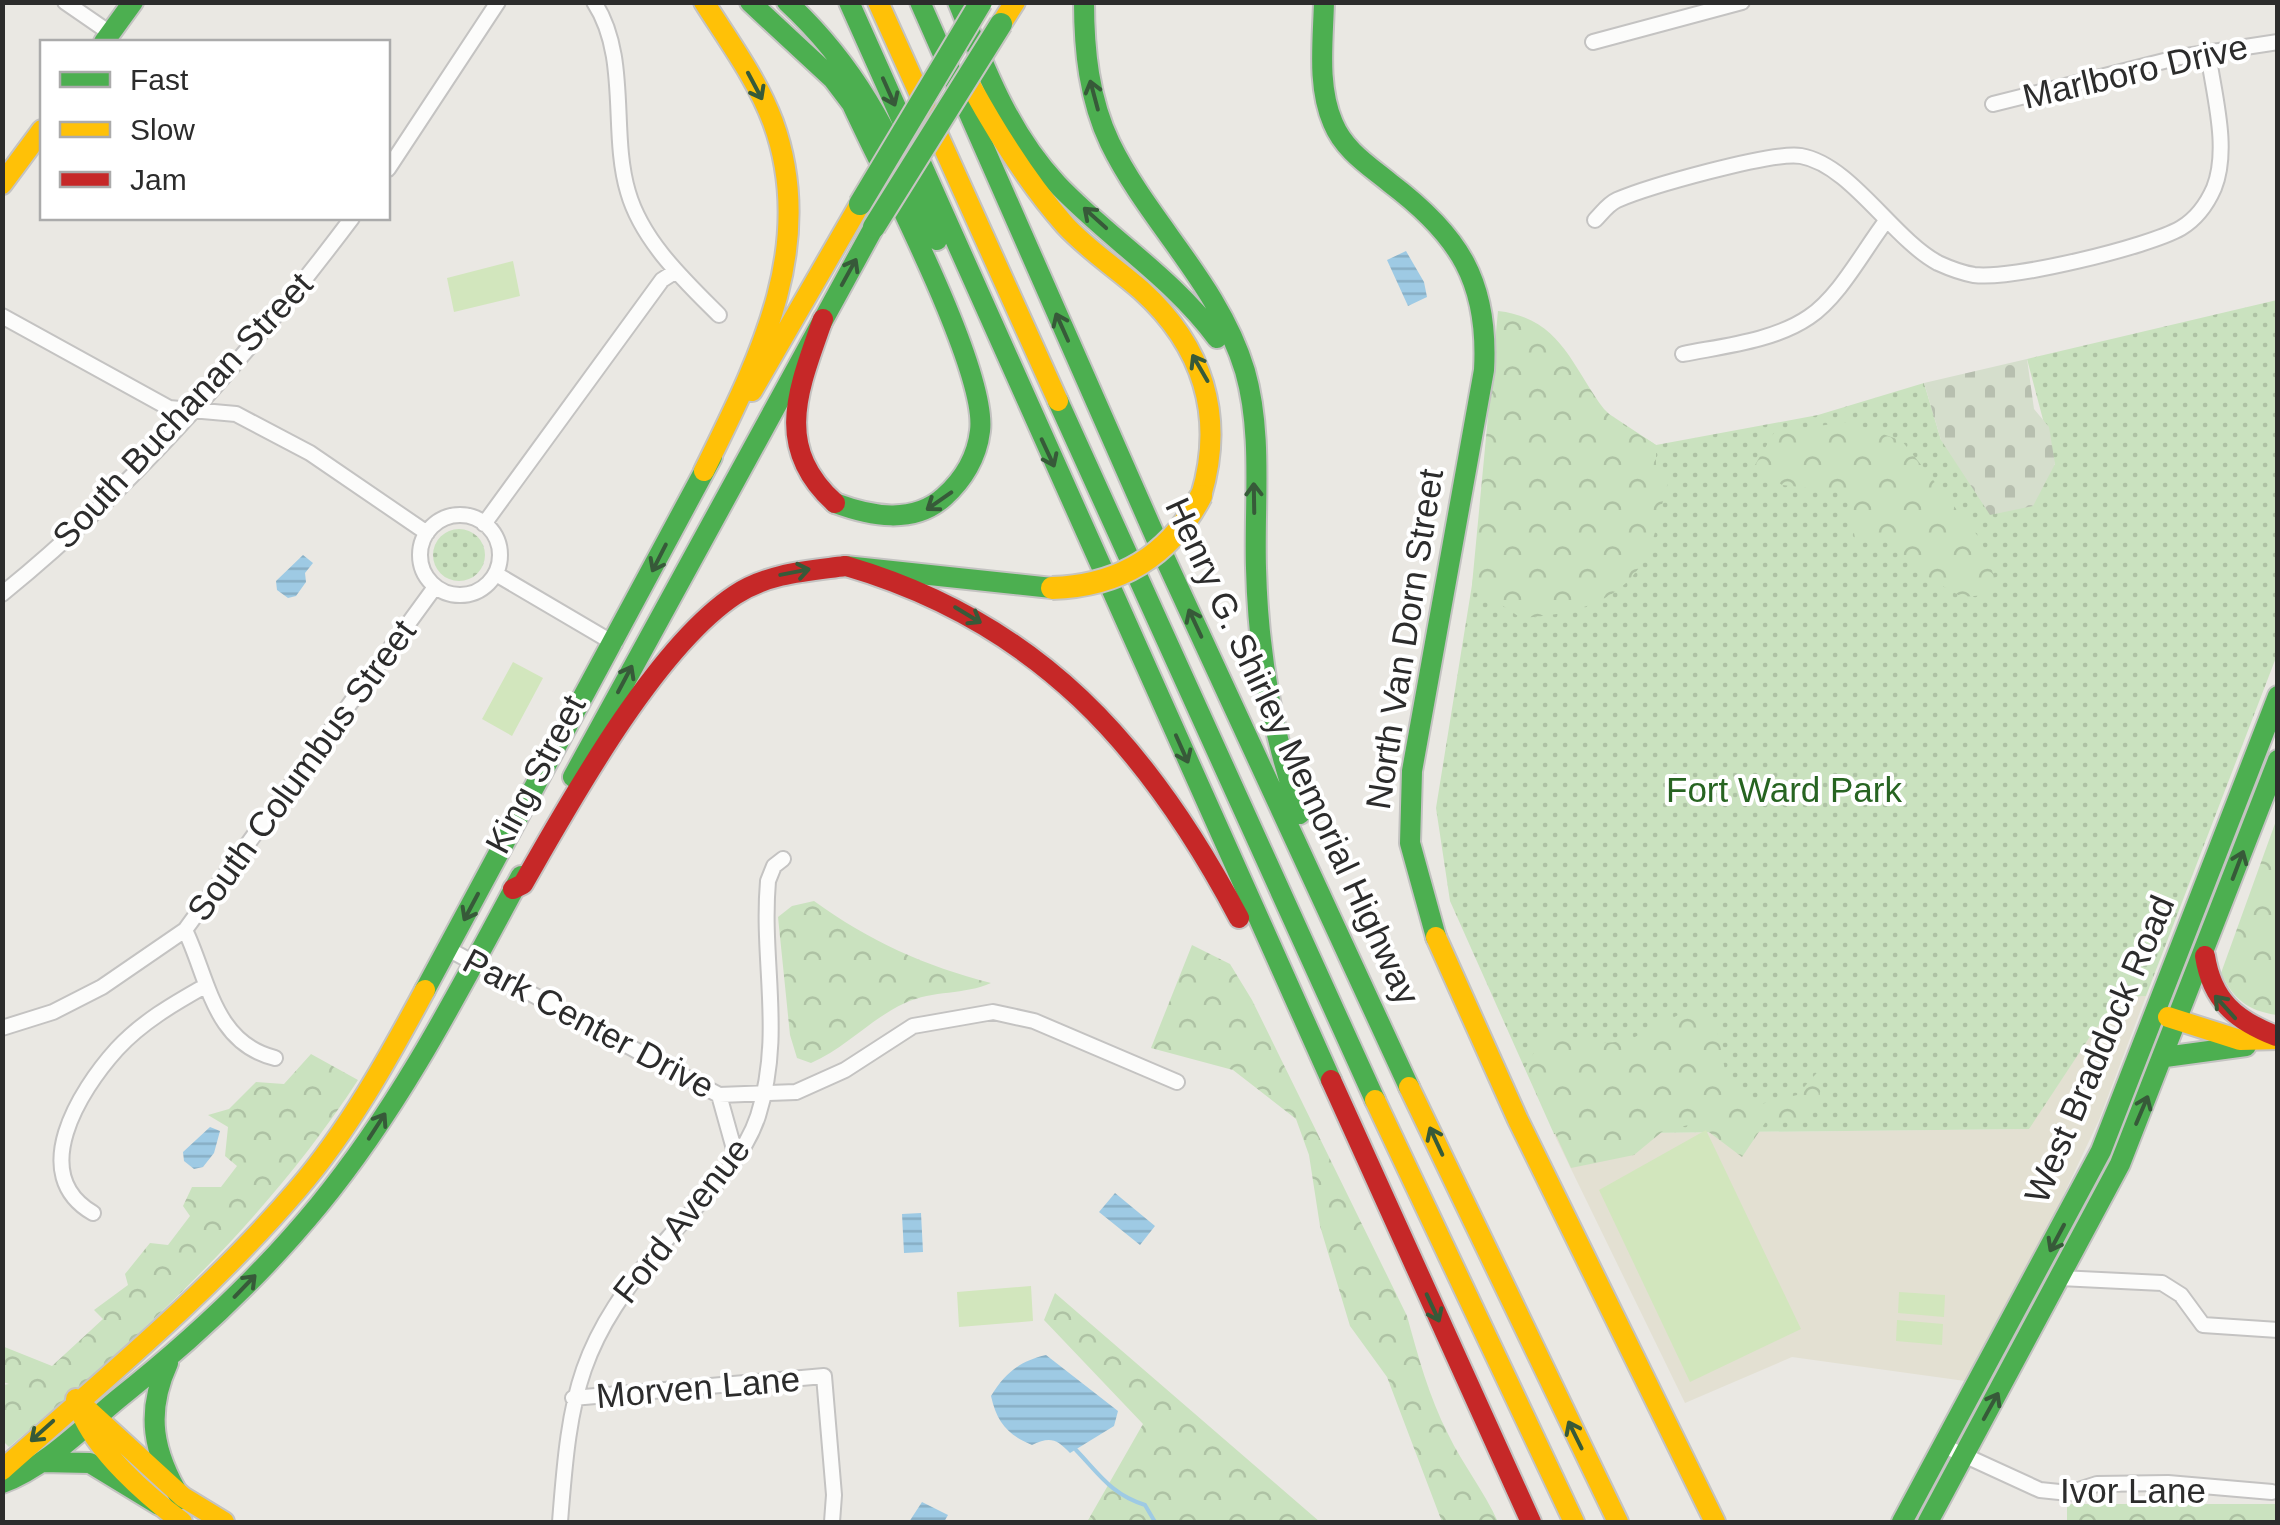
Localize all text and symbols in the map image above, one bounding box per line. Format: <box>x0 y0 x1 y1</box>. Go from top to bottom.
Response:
street label: Marlboro Drive <box>2019 26 2251 116</box>
legend <box>40 40 390 220</box>
text: Fast <box>130 63 189 96</box>
one-way arrow <box>745 70 765 100</box>
one-way arrow <box>881 76 899 107</box>
one-way arrow <box>1083 80 1102 111</box>
text: Slow <box>130 113 195 146</box>
text: Jam <box>130 163 187 196</box>
one-way arrow <box>1083 207 1108 230</box>
one-way arrow <box>840 258 860 287</box>
street label: South Buchanan Street <box>44 264 320 556</box>
one-way arrow <box>1052 312 1070 343</box>
one-way arrow <box>1190 354 1210 383</box>
one-way arrow <box>1039 437 1058 467</box>
street label: North Van Dorn Street <box>1358 466 1450 812</box>
one-way arrow <box>1245 483 1264 515</box>
one-way arrow <box>926 491 954 512</box>
street label: Henry G. Shirley Memorial Highway <box>1158 492 1428 1011</box>
one-way arrow <box>649 542 668 572</box>
one-way arrow <box>778 562 811 581</box>
one-way arrow <box>953 605 982 625</box>
one-way arrow <box>1185 609 1204 639</box>
street label: South Columbus Street <box>179 612 423 928</box>
one-way arrow <box>616 665 635 695</box>
street label: King Street <box>477 688 593 860</box>
one-way arrow <box>1174 733 1192 764</box>
park label: Fort Ward Park <box>1666 770 1902 809</box>
one-way arrow <box>2230 850 2248 881</box>
street label: West Braddock Road <box>2017 889 2181 1209</box>
one-way arrow <box>460 891 480 921</box>
street label: Park Center Drive <box>457 940 721 1106</box>
one-way arrow <box>2214 995 2237 1020</box>
one-way arrow <box>2135 1096 2153 1126</box>
one-way arrow <box>366 1112 387 1140</box>
one-way arrow <box>1425 1127 1444 1157</box>
street label: Ford Avenue <box>605 1130 757 1310</box>
one-way arrow <box>2047 1222 2066 1252</box>
one-way arrow <box>232 1274 256 1299</box>
one-way arrow <box>1424 1292 1443 1322</box>
street label: Morven Lane <box>595 1359 801 1415</box>
one-way arrow <box>1982 1392 2001 1422</box>
one-way arrow <box>30 1419 55 1442</box>
one-way arrow <box>1565 1421 1584 1451</box>
street label: Ivor Lane <box>2060 1471 2206 1510</box>

